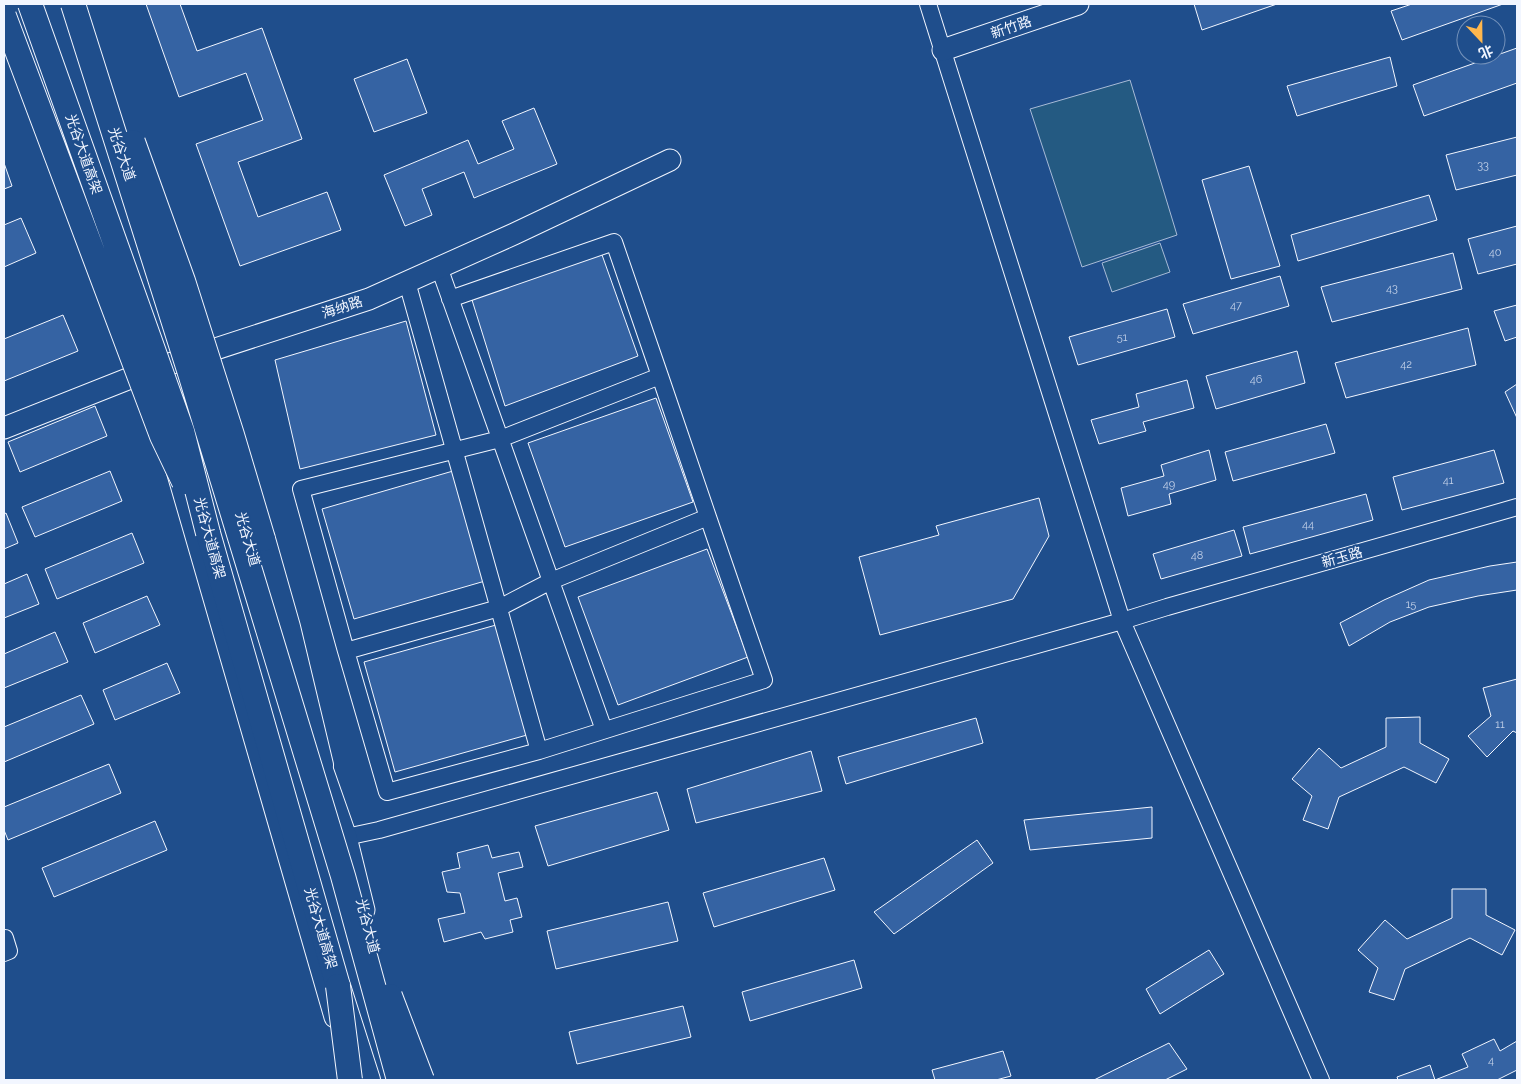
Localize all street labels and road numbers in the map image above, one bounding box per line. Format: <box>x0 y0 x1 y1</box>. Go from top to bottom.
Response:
street label: 新竹路 <box>989 13 1033 41</box>
street label: 光谷大道高架 <box>63 112 105 196</box>
street label: 光谷大道 <box>105 125 139 183</box>
street label: 海纳路 <box>320 293 364 321</box>
street label: 光谷大道高架 <box>191 495 229 581</box>
street label: 光谷大道 <box>233 510 263 568</box>
street label: 新玉路 <box>1320 544 1364 570</box>
street label: 光谷大道高架 <box>302 885 340 971</box>
street label: 光谷大道 <box>353 897 383 955</box>

